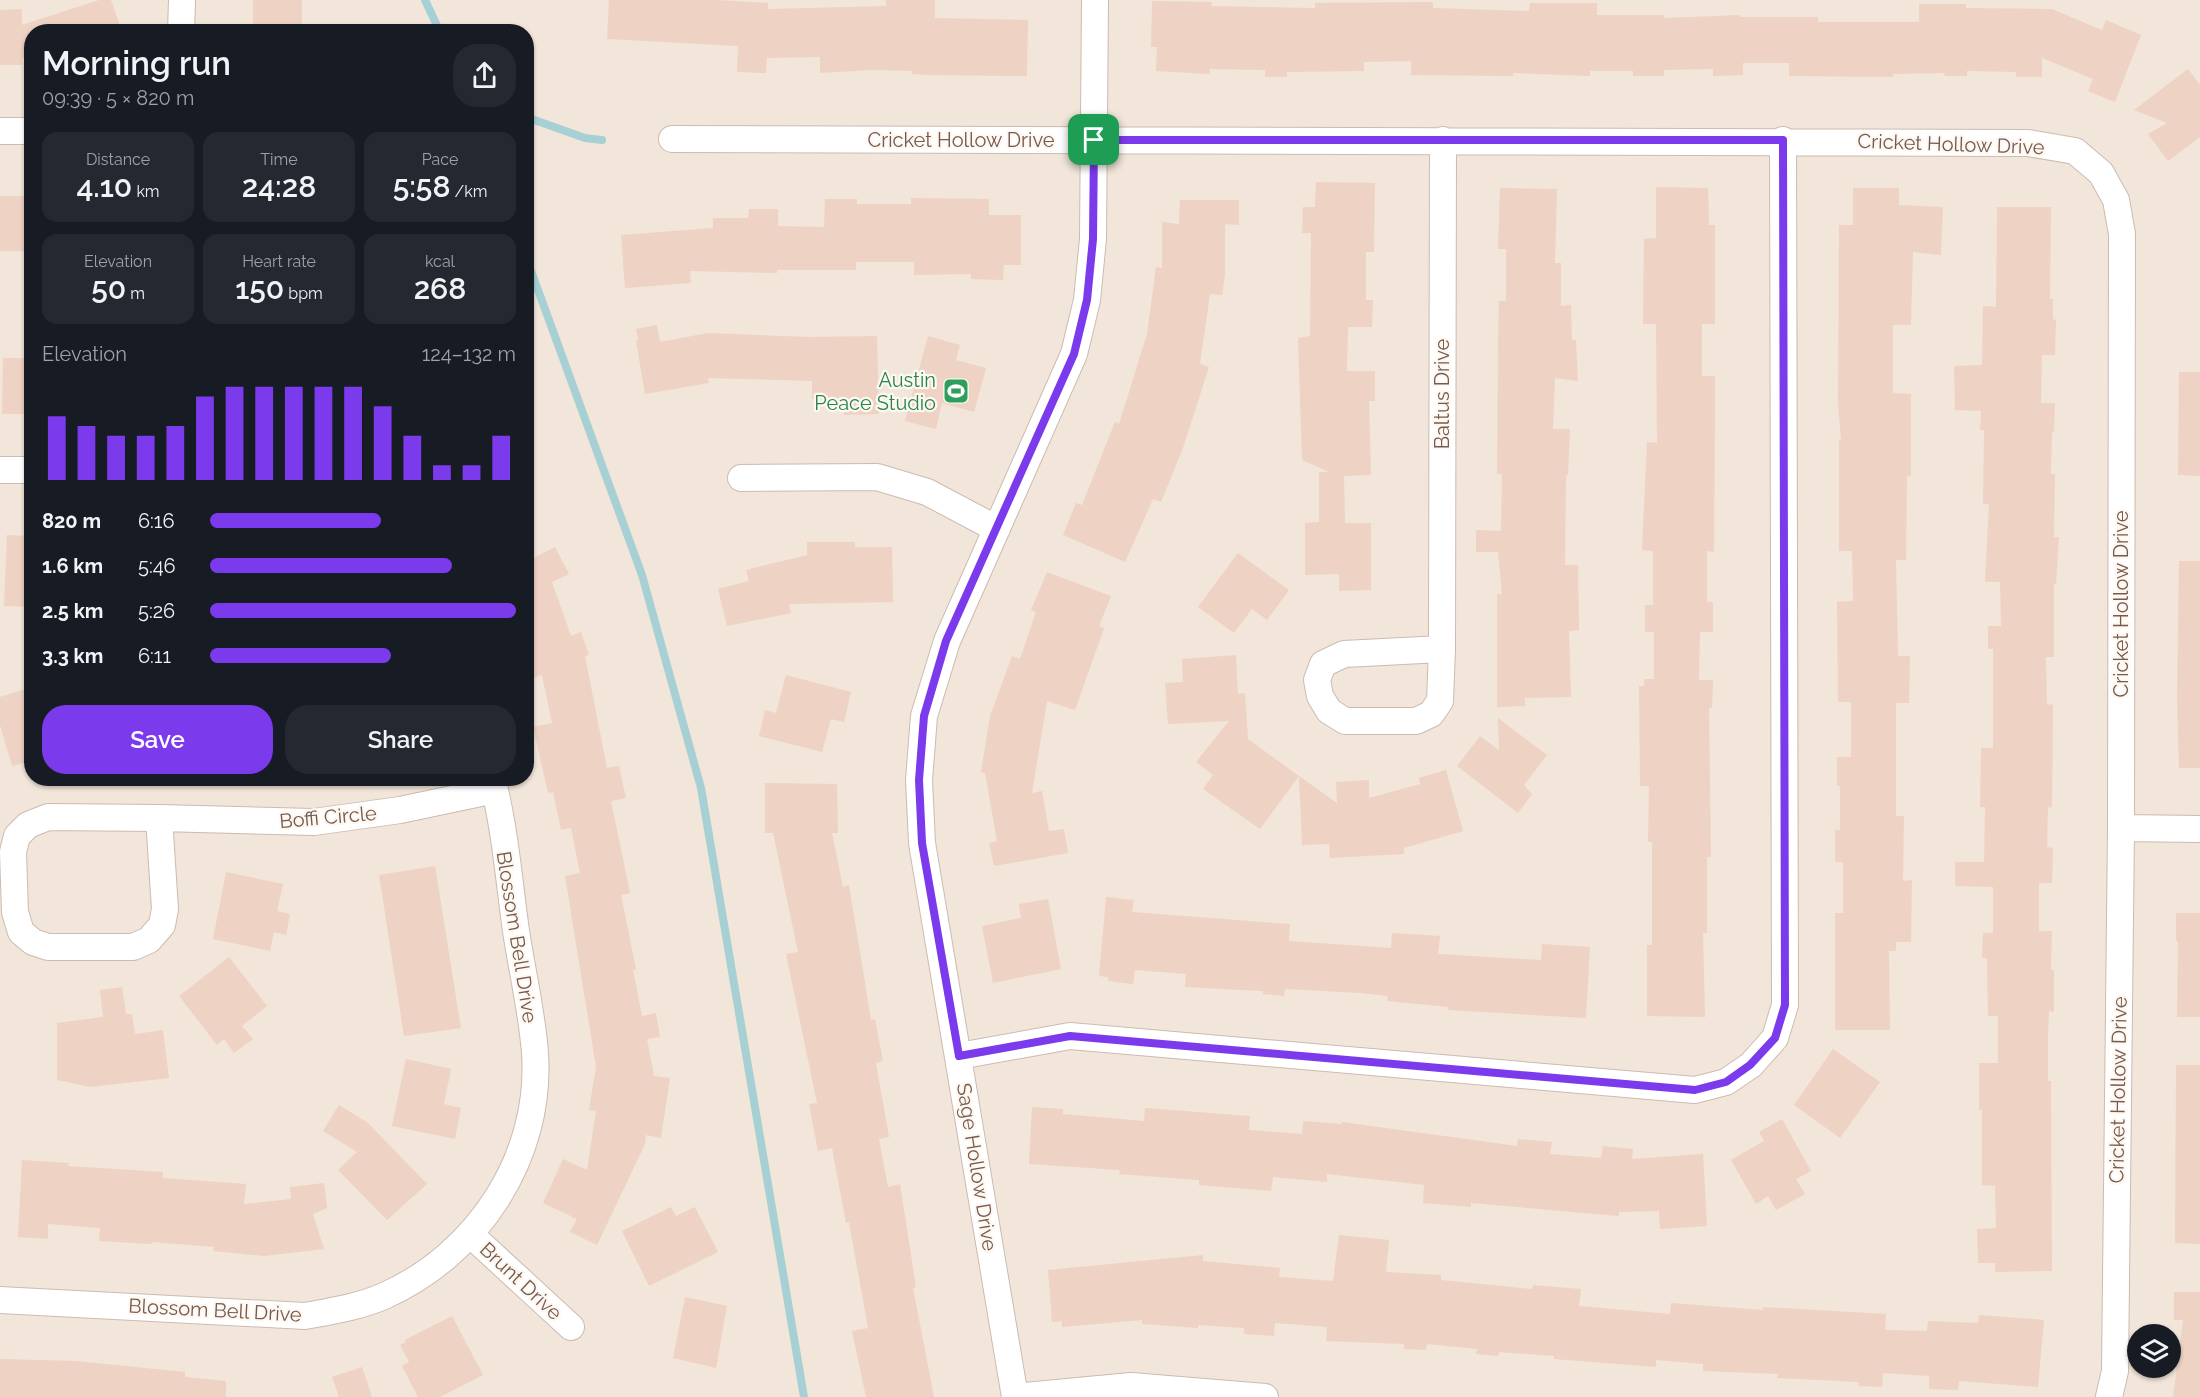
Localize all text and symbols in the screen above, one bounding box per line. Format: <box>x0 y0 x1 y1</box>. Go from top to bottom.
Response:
text: Morning run <box>42 44 231 83</box>
button: share <box>453 44 516 107</box>
text: 09:39 · 5 × 820 m <box>42 86 194 110</box>
pin <box>1068 114 1119 165</box>
icon: arrive <box>1077 123 1110 156</box>
street label: Cricket Hollow Drive <box>867 128 1055 152</box>
street label: Cricket Hollow Drive <box>1857 129 2045 159</box>
text: Distance <box>86 150 150 169</box>
text: Time <box>260 150 298 169</box>
text: Pace <box>422 150 458 169</box>
text: 4.10 <box>76 169 132 204</box>
text: 24:28 <box>242 169 316 204</box>
text: 5:58 <box>393 169 450 204</box>
text: km <box>132 182 160 201</box>
text: /km <box>450 182 487 201</box>
text: Elevation <box>84 252 152 271</box>
text: Heart rate <box>242 252 316 271</box>
text: kcal <box>425 252 455 271</box>
text: 50 <box>91 271 126 306</box>
text: 150 <box>235 271 284 306</box>
text: 268 <box>414 271 466 306</box>
text: m <box>126 284 145 303</box>
text: bpm <box>284 284 323 303</box>
street label: Baltus Drive <box>1430 338 1454 449</box>
text: Elevation <box>42 342 127 366</box>
text: 124–132 m <box>422 342 516 366</box>
place label: Austin Peace Studio <box>814 368 936 415</box>
sports icon: Austin Peace Studio <box>941 376 971 406</box>
text: 820 m <box>42 509 101 533</box>
text: 6:16 <box>138 509 174 533</box>
street label: Cricket Hollow Drive <box>2109 510 2133 698</box>
text: 1.6 km <box>42 554 103 578</box>
text: 5:46 <box>138 554 176 578</box>
text: 2.5 km <box>42 599 103 623</box>
text: 5:26 <box>138 599 175 623</box>
text: 3.3 km <box>42 644 103 668</box>
text: 6:11 <box>138 644 171 668</box>
button: Save <box>42 705 273 774</box>
button: Share <box>285 705 516 774</box>
street label: Boffi Circle <box>278 801 378 833</box>
street label: Blossom Bell Drive <box>492 849 542 1025</box>
street label: Cricket Hollow Drive <box>2104 996 2132 1184</box>
street label: Sage Hollow Drive <box>952 1081 1002 1253</box>
street label: Brunt Drive <box>475 1237 567 1325</box>
street label: Blossom Bell Drive <box>128 1293 303 1327</box>
map controls <box>2127 1324 2181 1378</box>
button: layers <box>2127 1324 2181 1378</box>

